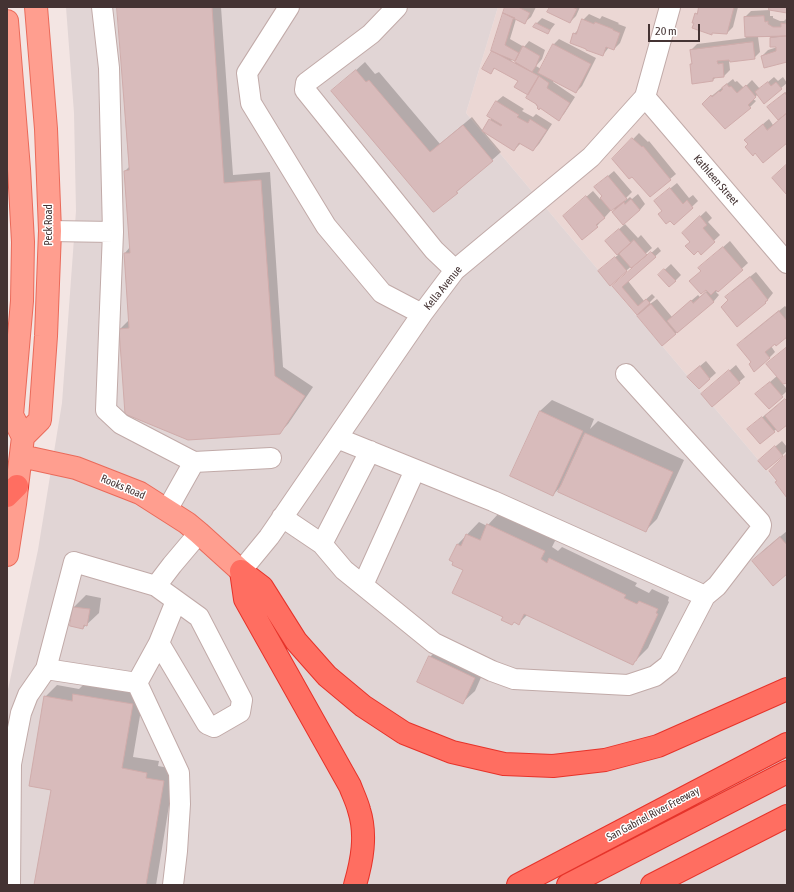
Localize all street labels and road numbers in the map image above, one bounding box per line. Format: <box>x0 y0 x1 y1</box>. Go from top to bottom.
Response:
street label: Kathleen Street <box>691 152 741 208</box>
street label: Peck Road <box>42 204 56 246</box>
street label: Kella Avenue <box>421 263 465 313</box>
street label: Rooks Road <box>99 472 147 502</box>
street label: San Gabriel River Freeway <box>604 784 702 844</box>

